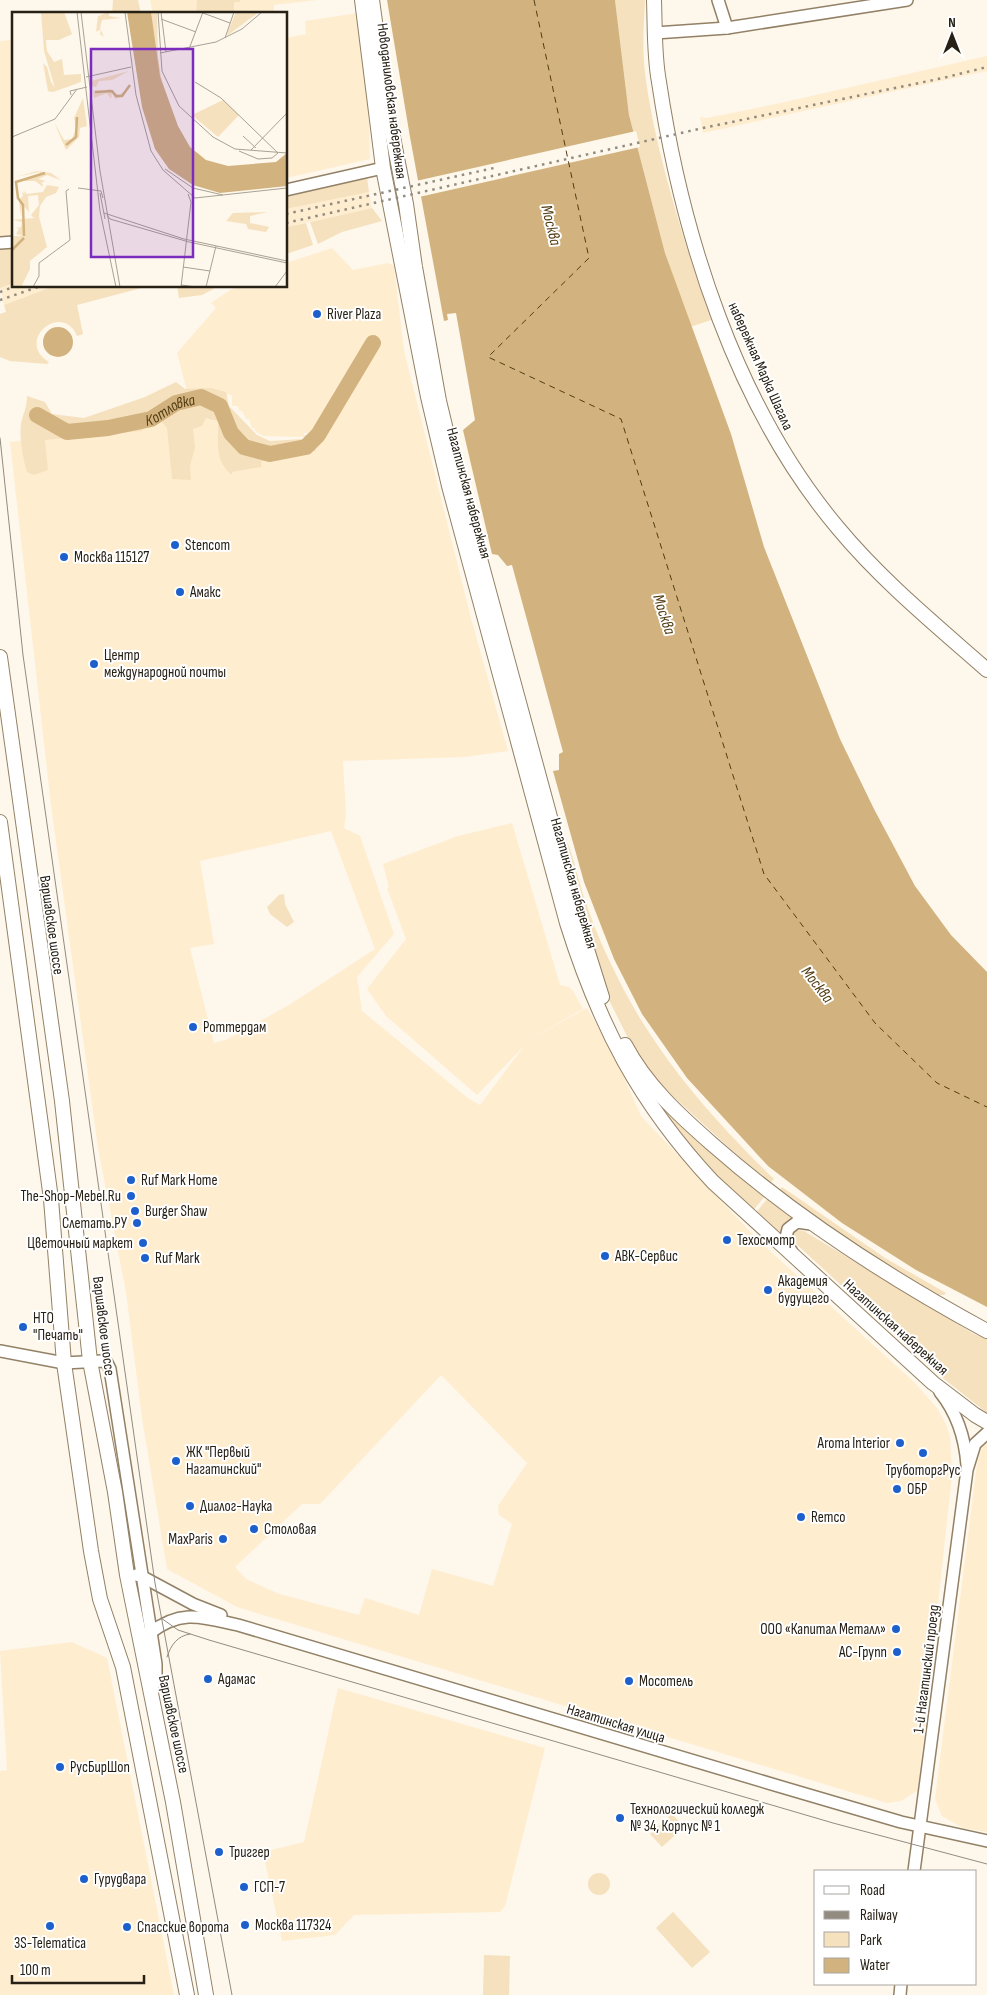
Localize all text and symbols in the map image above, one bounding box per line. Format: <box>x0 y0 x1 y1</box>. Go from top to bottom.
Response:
north arrow <box>927 10 977 60</box>
inset map <box>12 12 288 288</box>
text: N <box>948 14 956 31</box>
street label: Новоданиловская набережная <box>373 22 411 180</box>
water label: Москва <box>536 203 565 248</box>
street label: набережная Марка Шагала <box>724 299 797 433</box>
place label: River Plaza <box>327 305 381 324</box>
marker: River Plaza <box>311 308 323 320</box>
water label: Котловка <box>144 391 197 431</box>
street label: Нагатинская набережная <box>442 425 495 561</box>
place label: Stencom <box>185 536 230 555</box>
marker: Stencom <box>169 539 181 551</box>
place label: Москва 115127 <box>74 548 149 567</box>
marker: Москва 115127 <box>58 551 70 563</box>
place label: Амакс <box>189 583 221 602</box>
marker: Амакс <box>174 586 186 598</box>
water label: Москва <box>648 592 679 637</box>
place label: Центр международной почты <box>104 646 226 682</box>
marker: Центр международной почты <box>88 658 100 670</box>
street label: Нагатинская набережная <box>546 816 601 951</box>
street label: Варшавское шоссе <box>35 874 68 976</box>
water label: Москва <box>797 963 837 1007</box>
place label: Роттердам <box>203 1018 266 1037</box>
marker: Роттердам <box>187 1021 199 1033</box>
place label: Ruf Mark Home <box>141 1171 218 1190</box>
marker: Ruf Mark Home <box>125 1174 137 1186</box>
place label: The-Shop-Mebel.Ru <box>20 1187 121 1206</box>
marker: The-Shop-Mebel.Ru <box>125 1190 137 1202</box>
place label: Burger Shaw <box>145 1202 208 1221</box>
marker: Burger Shaw <box>129 1205 141 1217</box>
place label: Слетать.РУ <box>62 1214 128 1233</box>
marker: Слетать.РУ <box>131 1217 143 1229</box>
place label: Техосмотр <box>737 1231 795 1250</box>
place label: Цветочный маркет <box>27 1234 133 1253</box>
marker: Техосмотр <box>721 1234 733 1246</box>
marker: Цветочный маркет <box>137 1237 149 1249</box>
place label: АВК-Сервис <box>614 1247 678 1266</box>
place label: Ruf Mark <box>155 1249 200 1268</box>
marker: АВК-Сервис <box>599 1250 611 1262</box>
marker: Ruf Mark <box>139 1252 151 1264</box>
place label: Академия будущего <box>777 1272 829 1308</box>
street label: Варшавское шоссе <box>88 1275 119 1377</box>
street label: Нагатинская набережная <box>839 1275 952 1380</box>
marker: Академия будущего <box>762 1284 774 1296</box>
place label: НТО "Печать" <box>33 1309 83 1345</box>
marker: НТО "Печать" <box>17 1321 29 1333</box>
place label: Aroma Interior <box>817 1434 891 1453</box>
marker: Aroma Interior <box>894 1437 906 1449</box>
place label: ЖК "Первый Нагатинский" <box>186 1443 261 1479</box>
marker: ТруботоргРус <box>917 1447 929 1459</box>
marker: ЖК "Первый Нагатинский" <box>170 1455 182 1467</box>
place label: ТруботоргРус <box>886 1461 960 1480</box>
place label: ОБР <box>907 1480 927 1499</box>
marker: ОБР <box>891 1483 903 1495</box>
place label: Диалог-Наука <box>200 1497 273 1516</box>
marker: Диалог-Наука <box>184 1500 196 1512</box>
place label: Remco <box>811 1508 846 1527</box>
marker: Remco <box>795 1511 807 1523</box>
place label: Столовая <box>264 1520 317 1539</box>
marker: Столовая <box>248 1523 260 1535</box>
place label: MaxParis <box>168 1530 213 1549</box>
marker: MaxParis <box>217 1533 229 1545</box>
street label: 1-й Нагатинский проезд <box>909 1604 944 1734</box>
place label: ООО «Капитал Металл» <box>760 1620 886 1639</box>
marker: ООО «Капитал Металл» <box>890 1623 902 1635</box>
place label: АС-Групп <box>838 1643 887 1662</box>
marker: АС-Групп <box>891 1646 903 1658</box>
place label: Адамас <box>217 1670 256 1689</box>
place label: Мосотель <box>639 1672 693 1691</box>
street label: Варшавское шоссе <box>154 1673 193 1775</box>
marker: Адамас <box>202 1673 214 1685</box>
marker: Мосотель <box>623 1675 635 1687</box>
street label: Нагатинская улица <box>564 1700 668 1748</box>
place label: РусБирШоп <box>70 1758 130 1777</box>
marker: РусБирШоп <box>54 1761 66 1773</box>
place label: Технологический колледж № 34, Корпус № 1 <box>630 1800 764 1836</box>
marker: Технологический колледж № 34, Корпус № 1 <box>614 1812 626 1824</box>
place label: Триггер <box>229 1843 270 1862</box>
marker: Триггер <box>213 1846 225 1858</box>
place label: Гурудвара <box>94 1870 147 1889</box>
legend <box>814 1870 977 1985</box>
marker: Гурудвара <box>78 1873 90 1885</box>
place label: ГСП-7 <box>254 1878 285 1897</box>
marker: ГСП-7 <box>238 1881 250 1893</box>
text: Road <box>860 1881 885 1900</box>
text: Railway <box>860 1906 898 1925</box>
place label: Москва 117324 <box>255 1916 331 1935</box>
place label: Спасские ворота <box>137 1918 229 1937</box>
marker: Москва 117324 <box>239 1919 251 1931</box>
marker: 3S-Telematica <box>44 1920 56 1932</box>
marker: Спасские ворота <box>121 1921 133 1933</box>
text: Park <box>860 1931 882 1950</box>
place label: 3S-Telematica <box>14 1934 86 1953</box>
scale bar <box>12 1952 145 1984</box>
text: Water <box>860 1956 891 1975</box>
text: 100 m <box>20 1961 51 1980</box>

